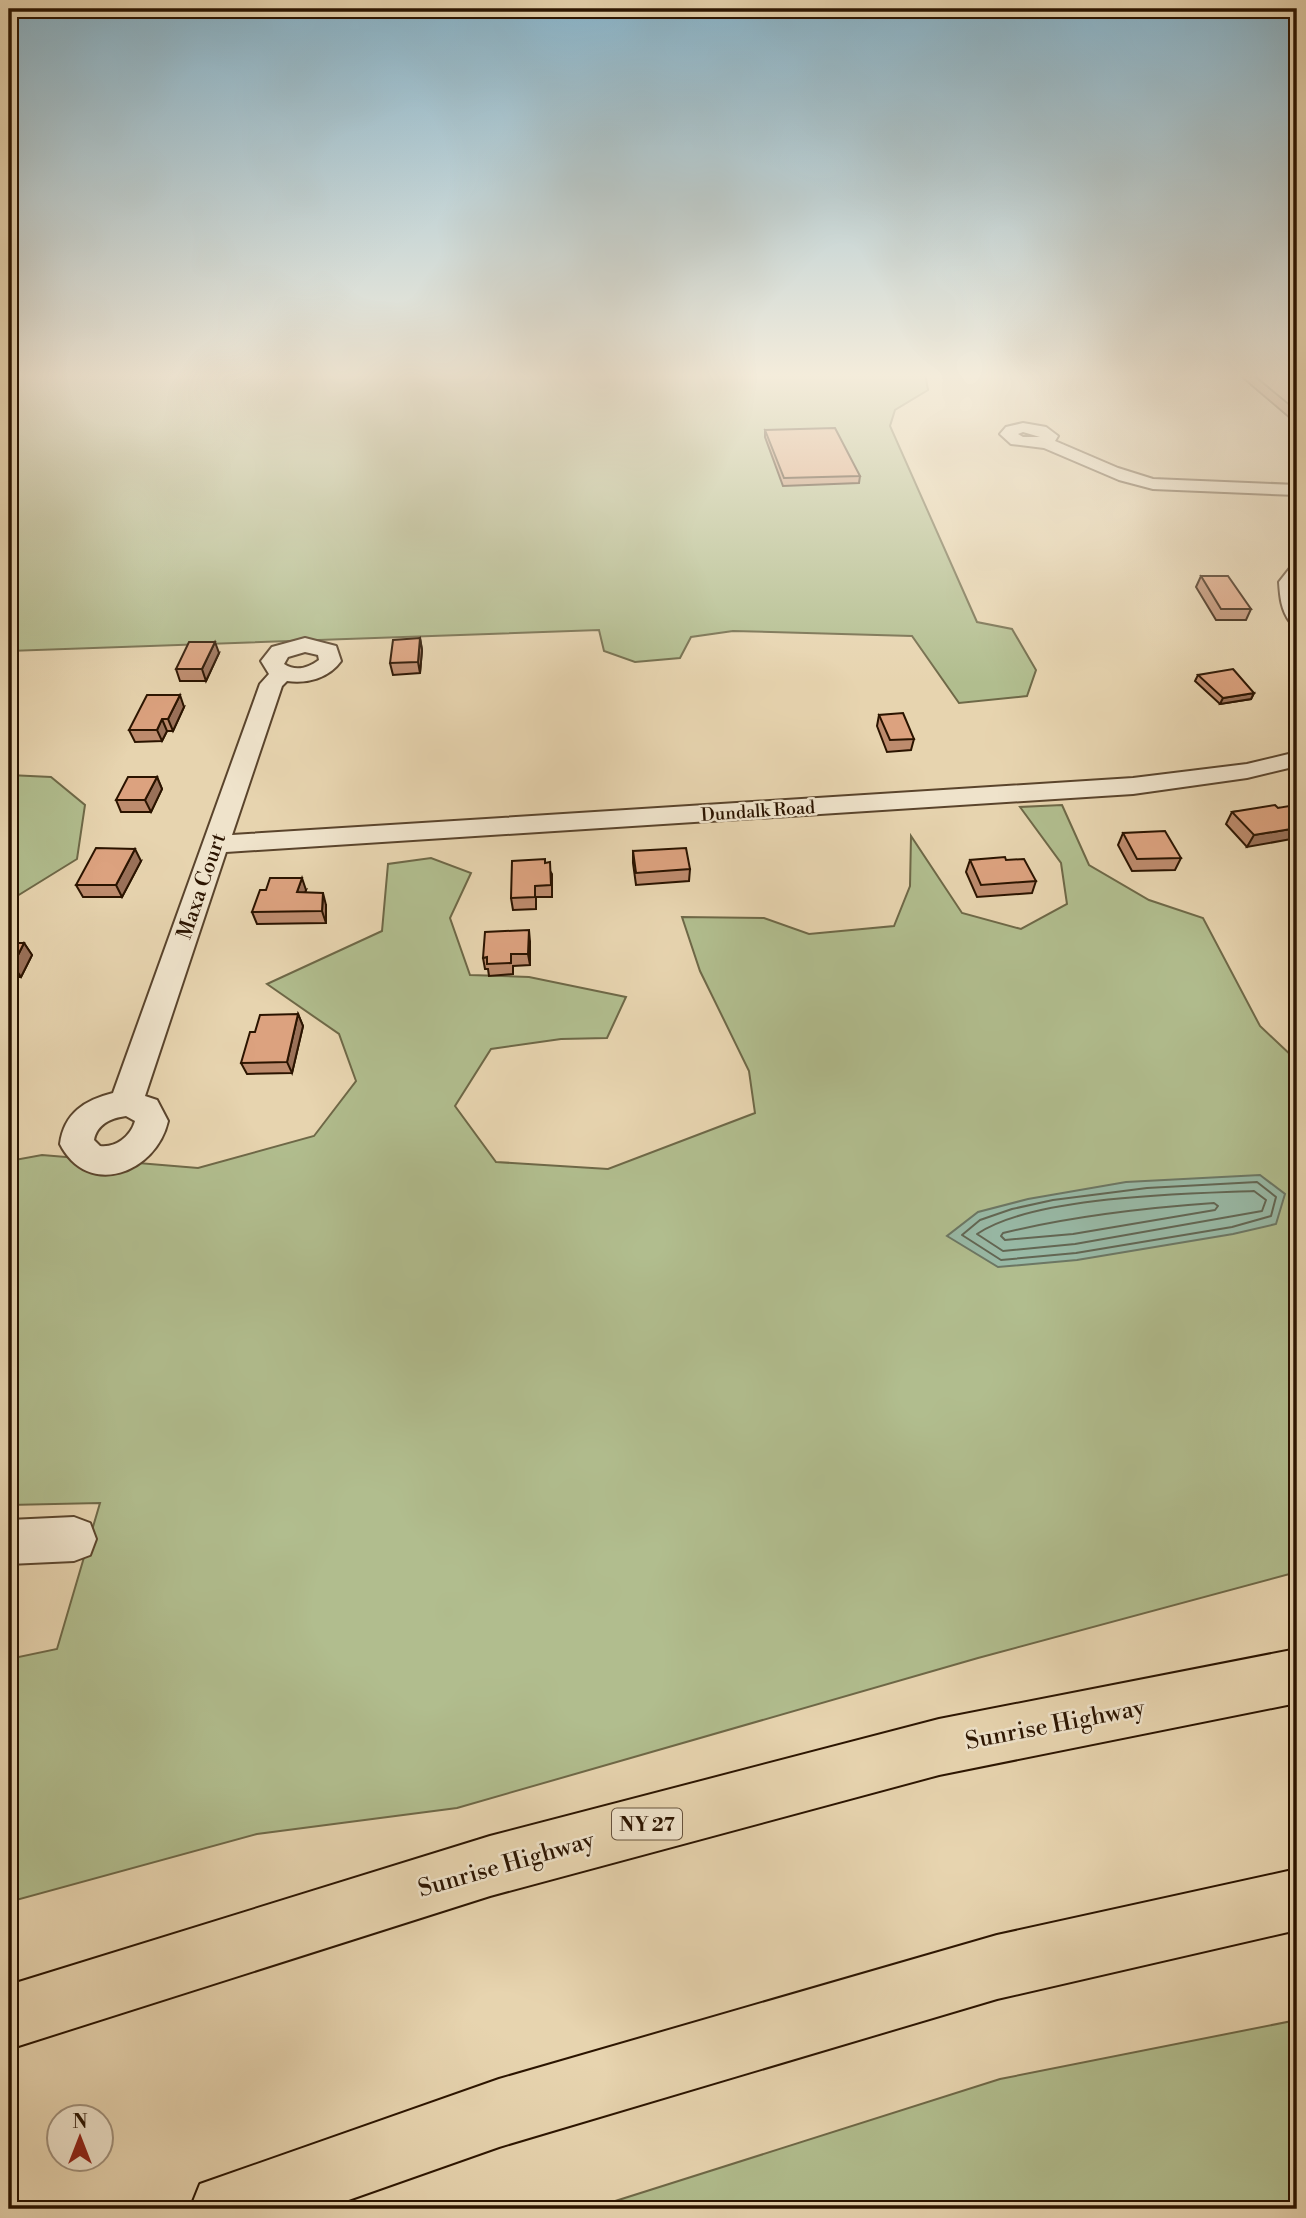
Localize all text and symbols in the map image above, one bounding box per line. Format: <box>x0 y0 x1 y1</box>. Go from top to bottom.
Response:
street label: Dundalk Road <box>700 796 817 827</box>
street label: Maxa Court <box>172 829 232 943</box>
street label: Sunrise Highway <box>963 1693 1148 1757</box>
road number: NY 27 <box>612 1808 682 1840</box>
street label: Sunrise Highway <box>415 1825 598 1904</box>
north arrow <box>46 2102 116 2172</box>
text: N <box>72 2110 88 2134</box>

